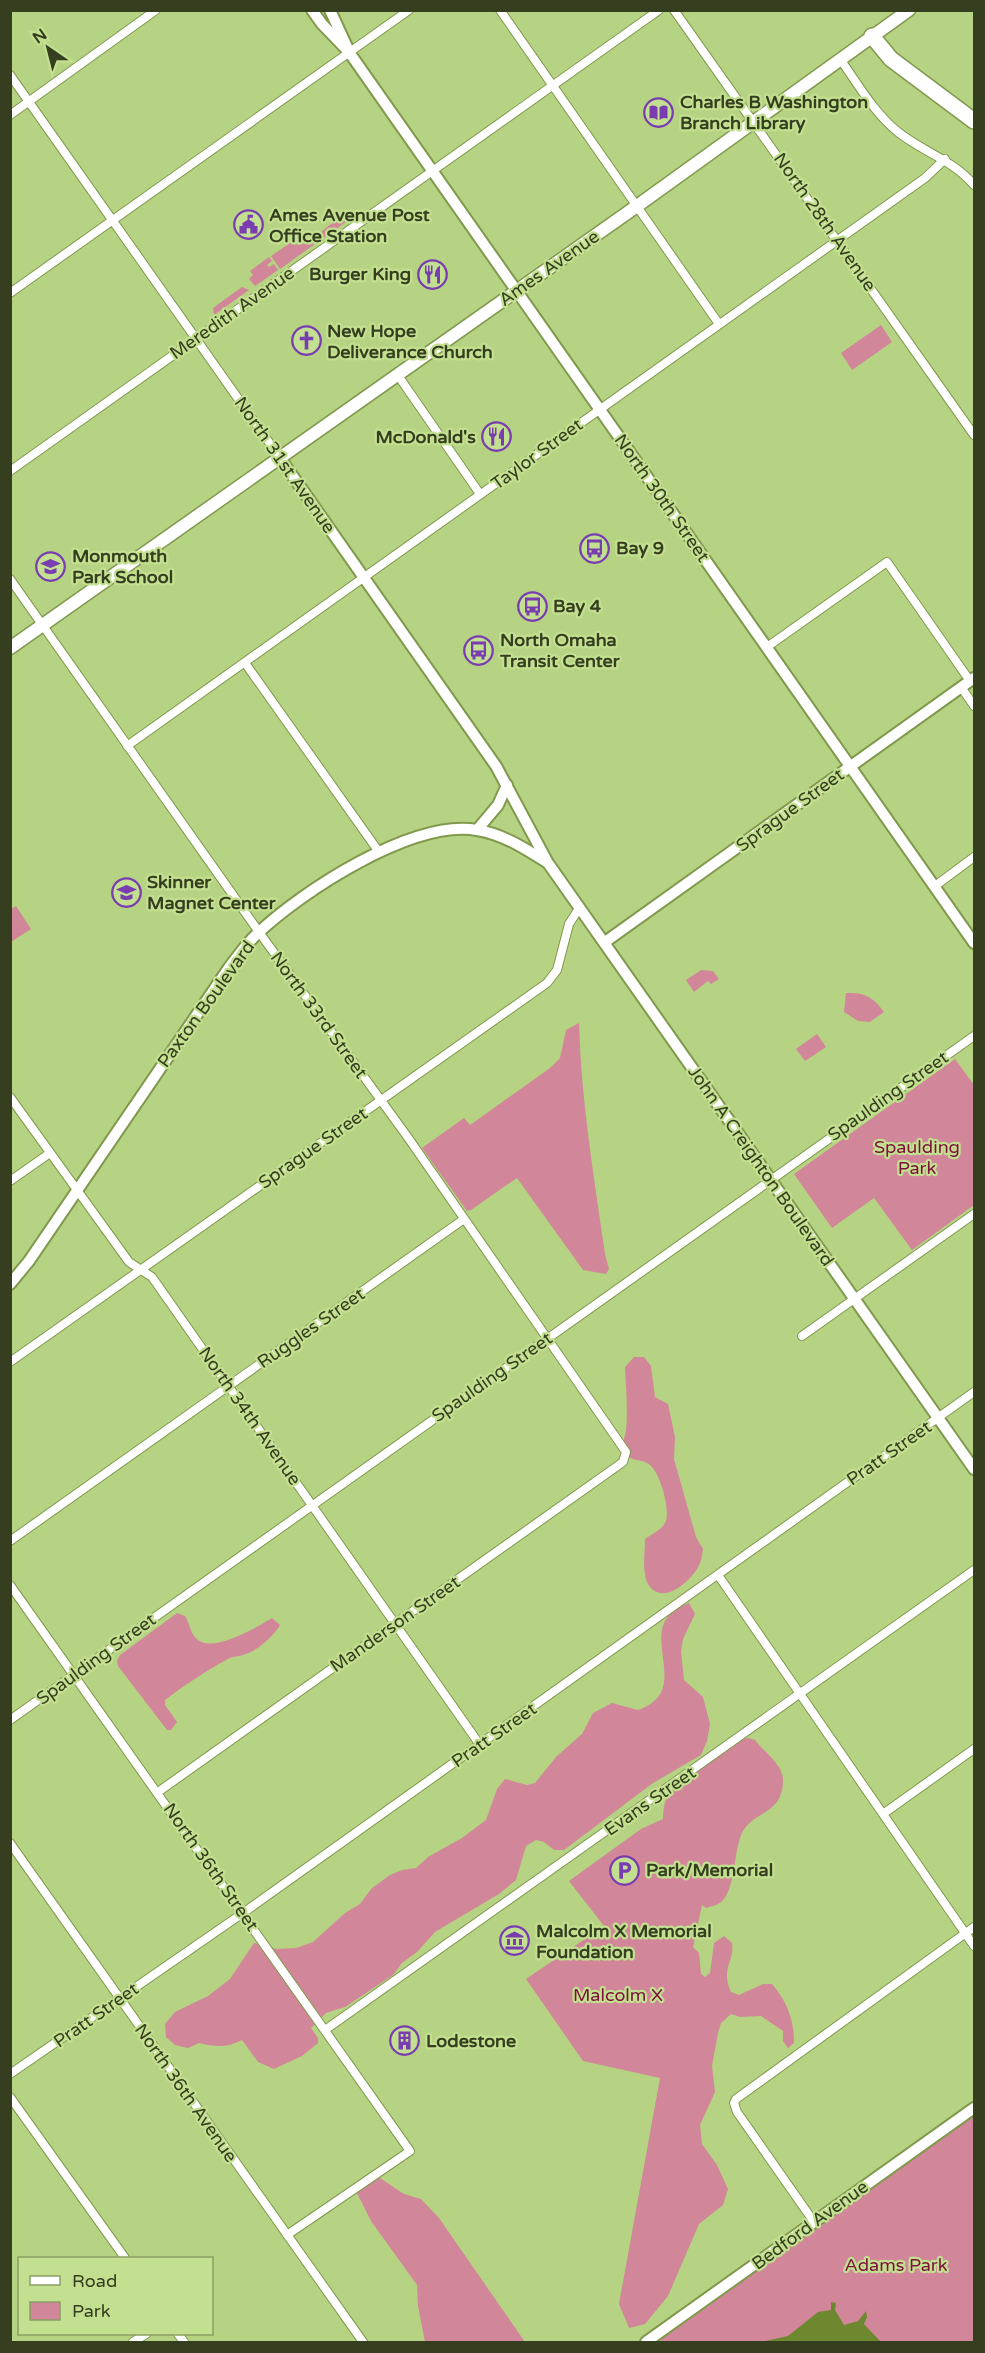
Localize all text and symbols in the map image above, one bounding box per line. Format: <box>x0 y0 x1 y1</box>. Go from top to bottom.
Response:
north arrow <box>18 18 78 78</box>
text: N <box>29 25 51 48</box>
place label: Charles B Washington Branch Library <box>680 91 868 134</box>
library icon: Charles B Washington Branch Library <box>643 96 675 128</box>
street label: North 28th Avenue <box>769 148 881 296</box>
place label: Ames Avenue Post Office Station <box>269 204 430 247</box>
public building icon: Ames Avenue Post Office Station <box>232 209 264 241</box>
street label: Ames Avenue <box>494 225 604 311</box>
restaurant icon: Burger King <box>416 258 448 290</box>
street label: Meredith Avenue <box>166 262 298 364</box>
place label: Burger King <box>309 263 411 285</box>
place label: New Hope Deliverance Church <box>327 320 493 363</box>
church icon: New Hope Deliverance Church <box>290 325 322 357</box>
street label: North 31st Avenue <box>230 392 340 538</box>
street label: Taylor Street <box>487 413 587 495</box>
restaurant icon: McDonald's <box>481 421 513 453</box>
place label: McDonald's <box>376 426 476 448</box>
street label: North 30th Street <box>610 430 714 566</box>
bus stop icon: Bay 9 <box>579 532 611 564</box>
place label: Bay 9 <box>616 537 664 559</box>
place label: Monmouth Park School <box>72 545 173 588</box>
school or university icon: Monmouth Park School <box>35 550 67 582</box>
bus stop icon: Bay 4 <box>516 590 548 622</box>
place label: Bay 4 <box>553 595 602 617</box>
place label: North Omaha Transit Center <box>499 629 621 672</box>
bus stop icon: North Omaha Transit Center <box>463 634 495 666</box>
street label: Sprague Street <box>732 763 848 857</box>
place label: Skinner Magnet Center <box>147 871 277 914</box>
school or university icon: Skinner Magnet Center <box>110 876 142 908</box>
street label: Paxton Boulevard <box>153 936 259 1072</box>
street label: North 33rd Street <box>266 947 372 1083</box>
street label: Spaulding Street <box>823 1046 953 1146</box>
street label: John A Creighton Boulevard <box>683 1062 839 1270</box>
street label: Sprague Street <box>254 1102 372 1194</box>
park label: Spaulding Park <box>874 1136 960 1179</box>
street label: Ruggles Street <box>253 1283 369 1373</box>
street label: Spaulding Street <box>427 1327 557 1427</box>
street label: North 34th Avenue <box>194 1342 306 1490</box>
street label: Pratt Street <box>842 1416 936 1490</box>
street label: Manderson Street <box>326 1571 464 1677</box>
street label: Spaulding Street <box>32 1608 160 1710</box>
street label: Pratt Street <box>447 1698 541 1772</box>
street label: Evans Street <box>600 1761 700 1841</box>
street label: North 36th Street <box>159 1799 263 1935</box>
parking icon: Park/Memorial <box>609 1854 641 1886</box>
place label: Park/Memorial <box>646 1859 773 1881</box>
place label: Malcolm X Memorial Foundation <box>536 1920 712 1963</box>
museum icon: Malcolm X Memorial Foundation <box>499 1925 531 1957</box>
street label: Pratt Street <box>49 1978 143 2052</box>
park label: Malcolm X <box>573 1984 663 2006</box>
street label: North 36th Avenue <box>130 2019 242 2167</box>
building icon: Lodestone <box>389 2025 421 2057</box>
place label: Lodestone <box>426 2030 516 2052</box>
street label: Bedford Avenue <box>748 2175 872 2275</box>
park label: Adams Park <box>845 2254 948 2276</box>
legend <box>18 2257 213 2335</box>
text: Road <box>72 2270 117 2292</box>
text: Park <box>72 2300 111 2322</box>

